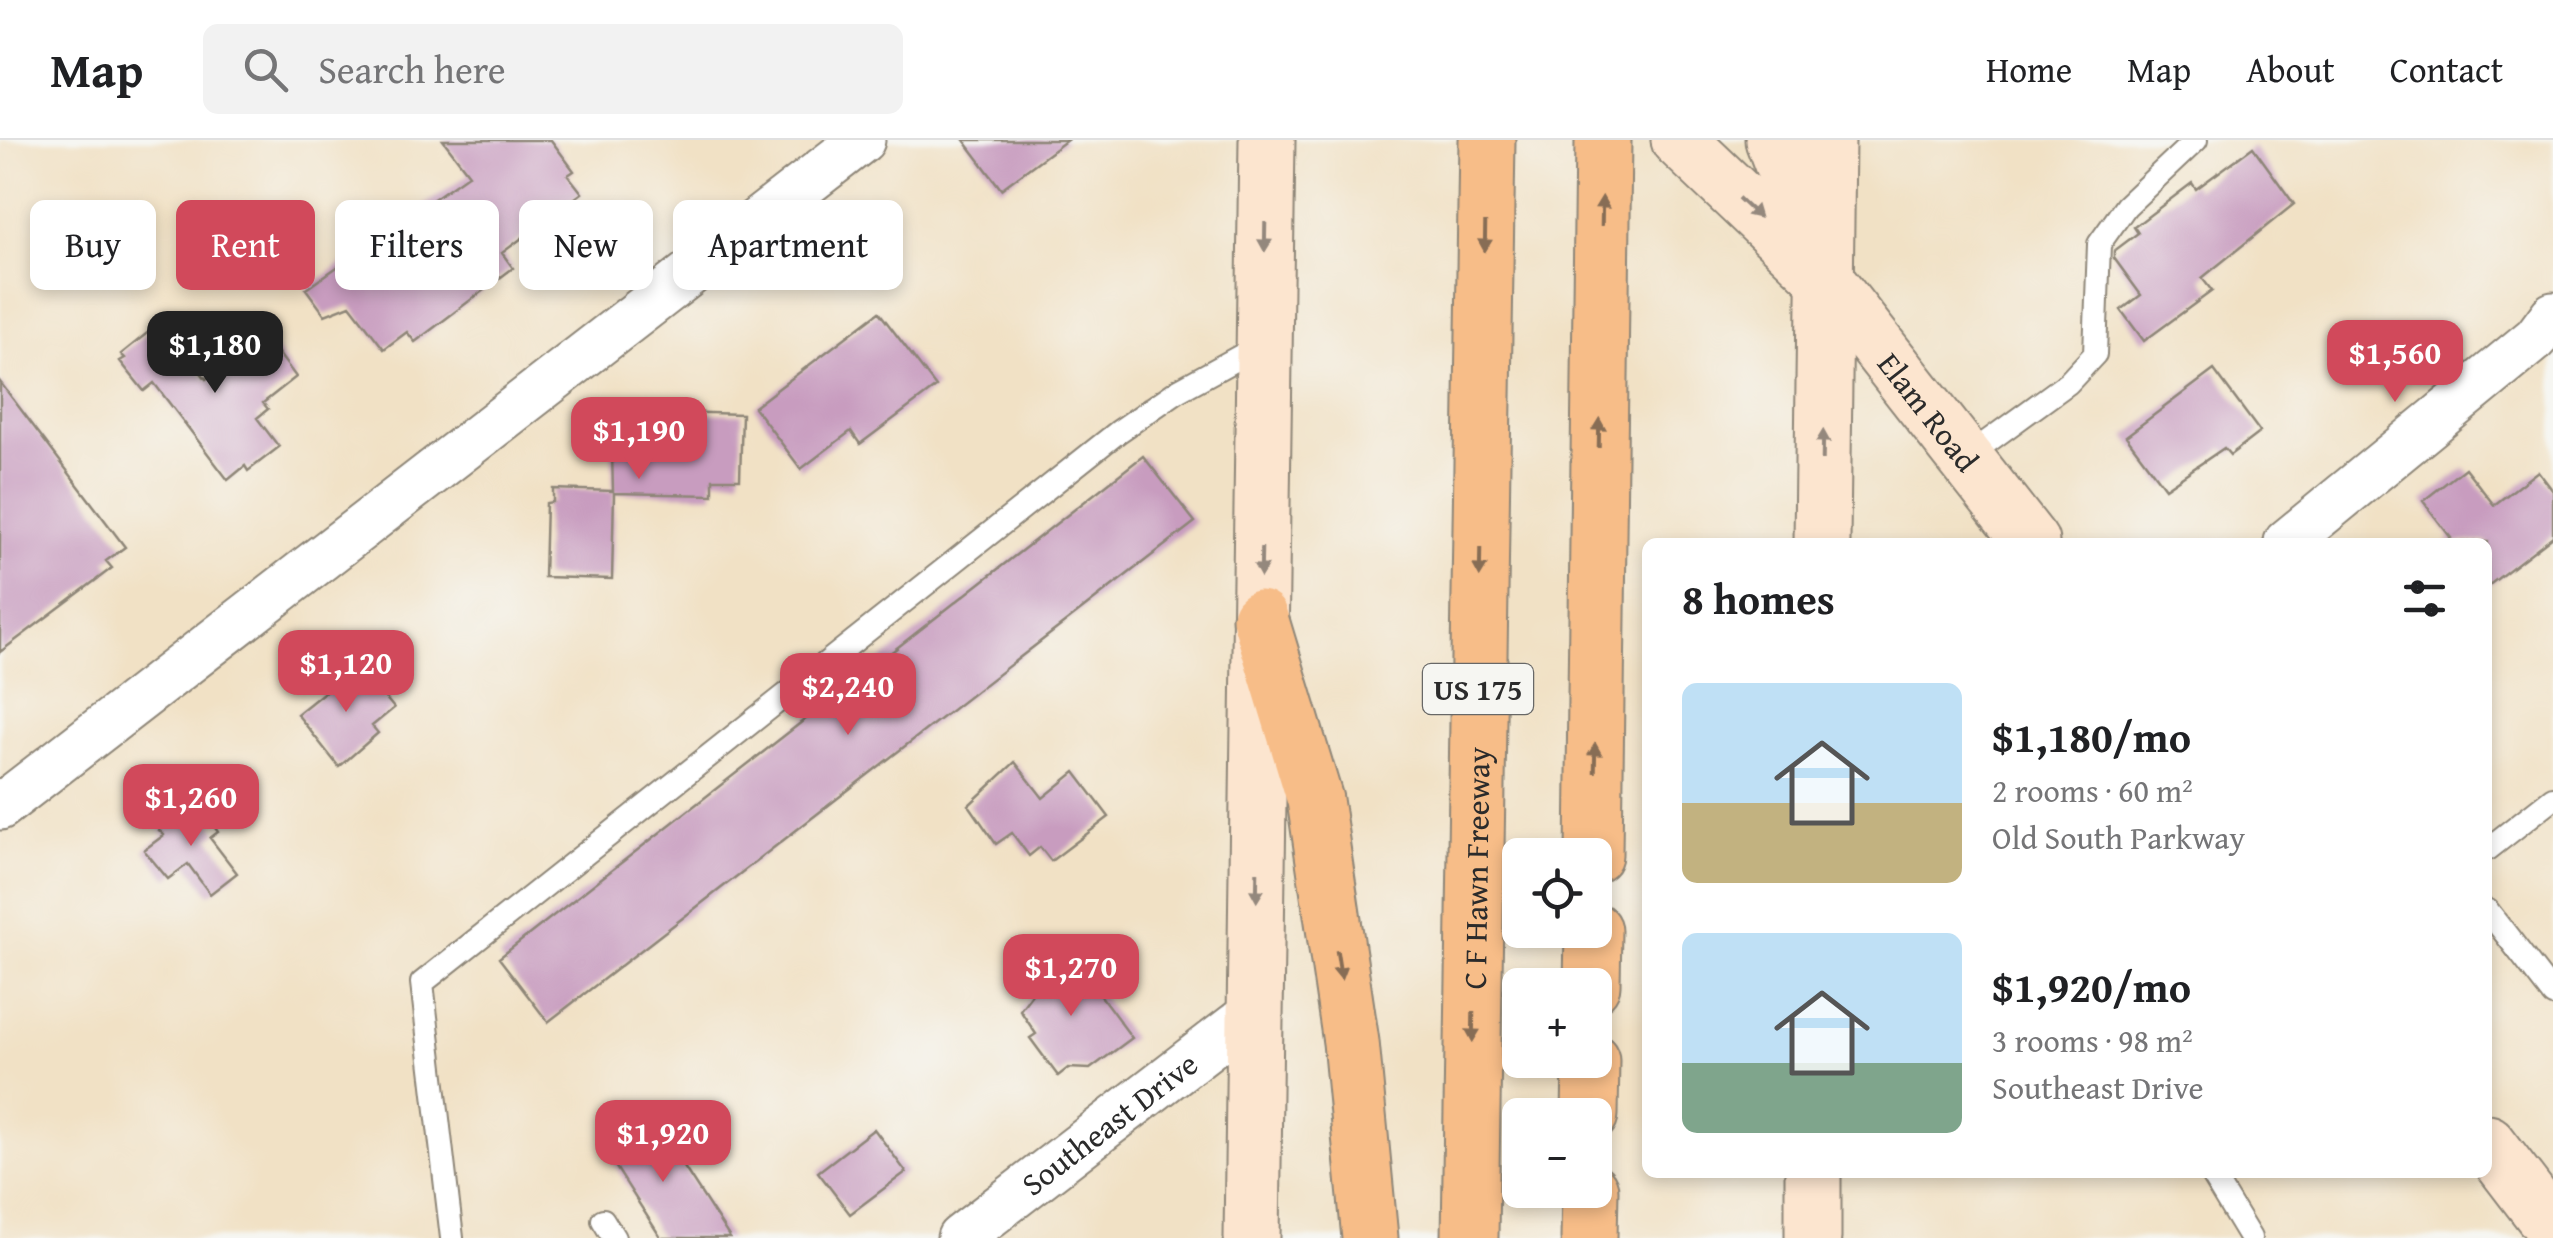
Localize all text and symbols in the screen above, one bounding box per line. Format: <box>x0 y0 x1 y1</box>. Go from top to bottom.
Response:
search box <box>203 24 903 114</box>
text: Map <box>50 34 143 105</box>
text: Search here <box>318 41 506 97</box>
icon: search <box>238 42 293 97</box>
text: Home <box>1986 44 2072 95</box>
text: Map <box>2127 44 2191 95</box>
text: About <box>2246 44 2335 95</box>
text: Contact <box>2390 44 2503 95</box>
one-way arrow <box>1594 195 1610 227</box>
one-way arrow <box>1736 196 1760 219</box>
chip: Buy <box>30 200 156 290</box>
chip: Rent <box>176 200 315 290</box>
chip: Filters <box>335 200 499 290</box>
chip: New <box>519 200 653 290</box>
chip: Apartment <box>673 200 903 290</box>
one-way arrow <box>1257 222 1273 254</box>
one-way arrow <box>1477 222 1493 254</box>
pin: $1,180 <box>134 311 296 396</box>
text: $1,180 <box>169 320 261 367</box>
pin: $1,560 <box>2314 320 2476 405</box>
text: $1,560 <box>2349 329 2441 376</box>
street label: Elam Road <box>1867 342 1991 481</box>
pin: $1,190 <box>558 397 720 482</box>
text: $1,190 <box>593 406 685 453</box>
one-way arrow <box>1591 416 1607 448</box>
one-way arrow <box>1815 429 1831 461</box>
one-way arrow <box>1252 547 1268 579</box>
one-way arrow <box>1472 547 1488 579</box>
text: 8 homes <box>1682 568 1835 629</box>
icon: filters <box>2397 571 2452 626</box>
pin: $1,120 <box>265 630 427 715</box>
text: $1,120 <box>300 639 392 686</box>
pin: $2,240 <box>767 653 929 738</box>
text: $2,240 <box>802 662 894 709</box>
road number: US 175 <box>1423 664 1533 714</box>
text: $1,180/mo <box>1992 706 2191 767</box>
icon: home <box>1762 723 1882 843</box>
one-way arrow <box>1587 741 1603 773</box>
street label: C F Hawn Freeway <box>1450 746 1501 990</box>
pin: $1,260 <box>110 764 272 849</box>
text: 2 rooms · 60 m² <box>1992 767 2193 814</box>
text: $1,260 <box>145 773 237 820</box>
text: Old South Parkway <box>1992 814 2245 861</box>
map controls <box>1502 838 1612 1208</box>
button: locate <box>1502 838 1612 948</box>
one-way arrow <box>1248 872 1264 904</box>
pin: $1,270 <box>990 934 1152 1019</box>
text: $1,270 <box>1025 943 1117 990</box>
one-way arrow <box>1332 950 1348 982</box>
text: $1,920/mo <box>1992 956 2191 1017</box>
button: + <box>1502 968 1612 1078</box>
icon: home <box>1762 973 1882 1093</box>
one-way arrow <box>1465 1012 1481 1044</box>
text: 3 rooms · 98 m² <box>1992 1017 2193 1064</box>
street label: Southeast Drive <box>1011 1040 1207 1206</box>
text: Southeast Drive <box>1992 1064 2204 1111</box>
button: − <box>1502 1098 1612 1208</box>
pin: $1,920 <box>582 1100 744 1185</box>
text: $1,920 <box>617 1109 709 1156</box>

